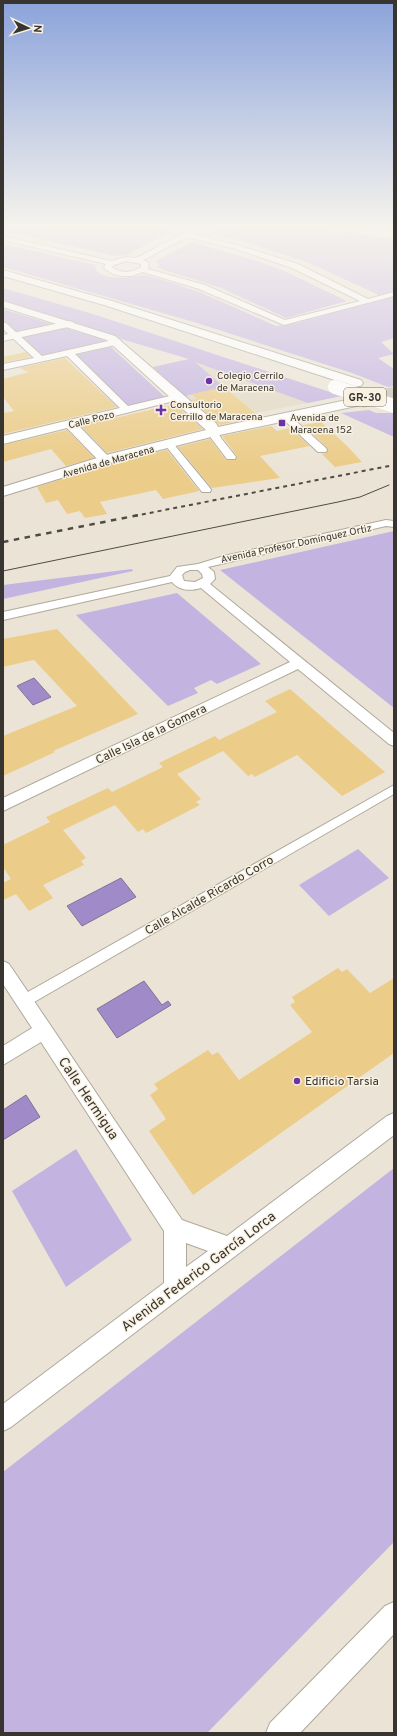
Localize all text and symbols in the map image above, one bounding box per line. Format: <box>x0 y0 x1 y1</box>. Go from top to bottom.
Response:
north arrow <box>8 8 48 48</box>
text: N <box>30 24 44 33</box>
place label: Colegio Cerrilo de Maracena <box>217 370 284 395</box>
marker: Colegio Cerrilo de Maracena <box>204 376 214 386</box>
road number: GR-30 <box>344 388 386 406</box>
place label: Consultorio Cerrillo de Maracena <box>170 399 262 424</box>
marker: Consultorio Cerrillo de Maracena <box>155 404 167 416</box>
street label: Calle Pozo <box>67 408 116 432</box>
place label: Avenida de Maracena 152 <box>290 412 352 437</box>
marker: Avenida de Maracena 152 <box>277 418 287 428</box>
street label: Avenida de Maracena <box>61 443 156 482</box>
street label: Avenida Profesor Domínguez Ortiz <box>220 522 373 567</box>
street label: Calle Isla de la Gomera <box>93 701 210 769</box>
street label: Calle Alcalde Ricardo Corro <box>142 852 277 939</box>
street label: Calle Hermigua <box>54 1054 122 1143</box>
place label: Edificio Tarsia <box>305 1074 379 1090</box>
marker: Edificio Tarsia <box>292 1076 302 1086</box>
street label: Avenida Federico García Lorca <box>118 1208 280 1336</box>

